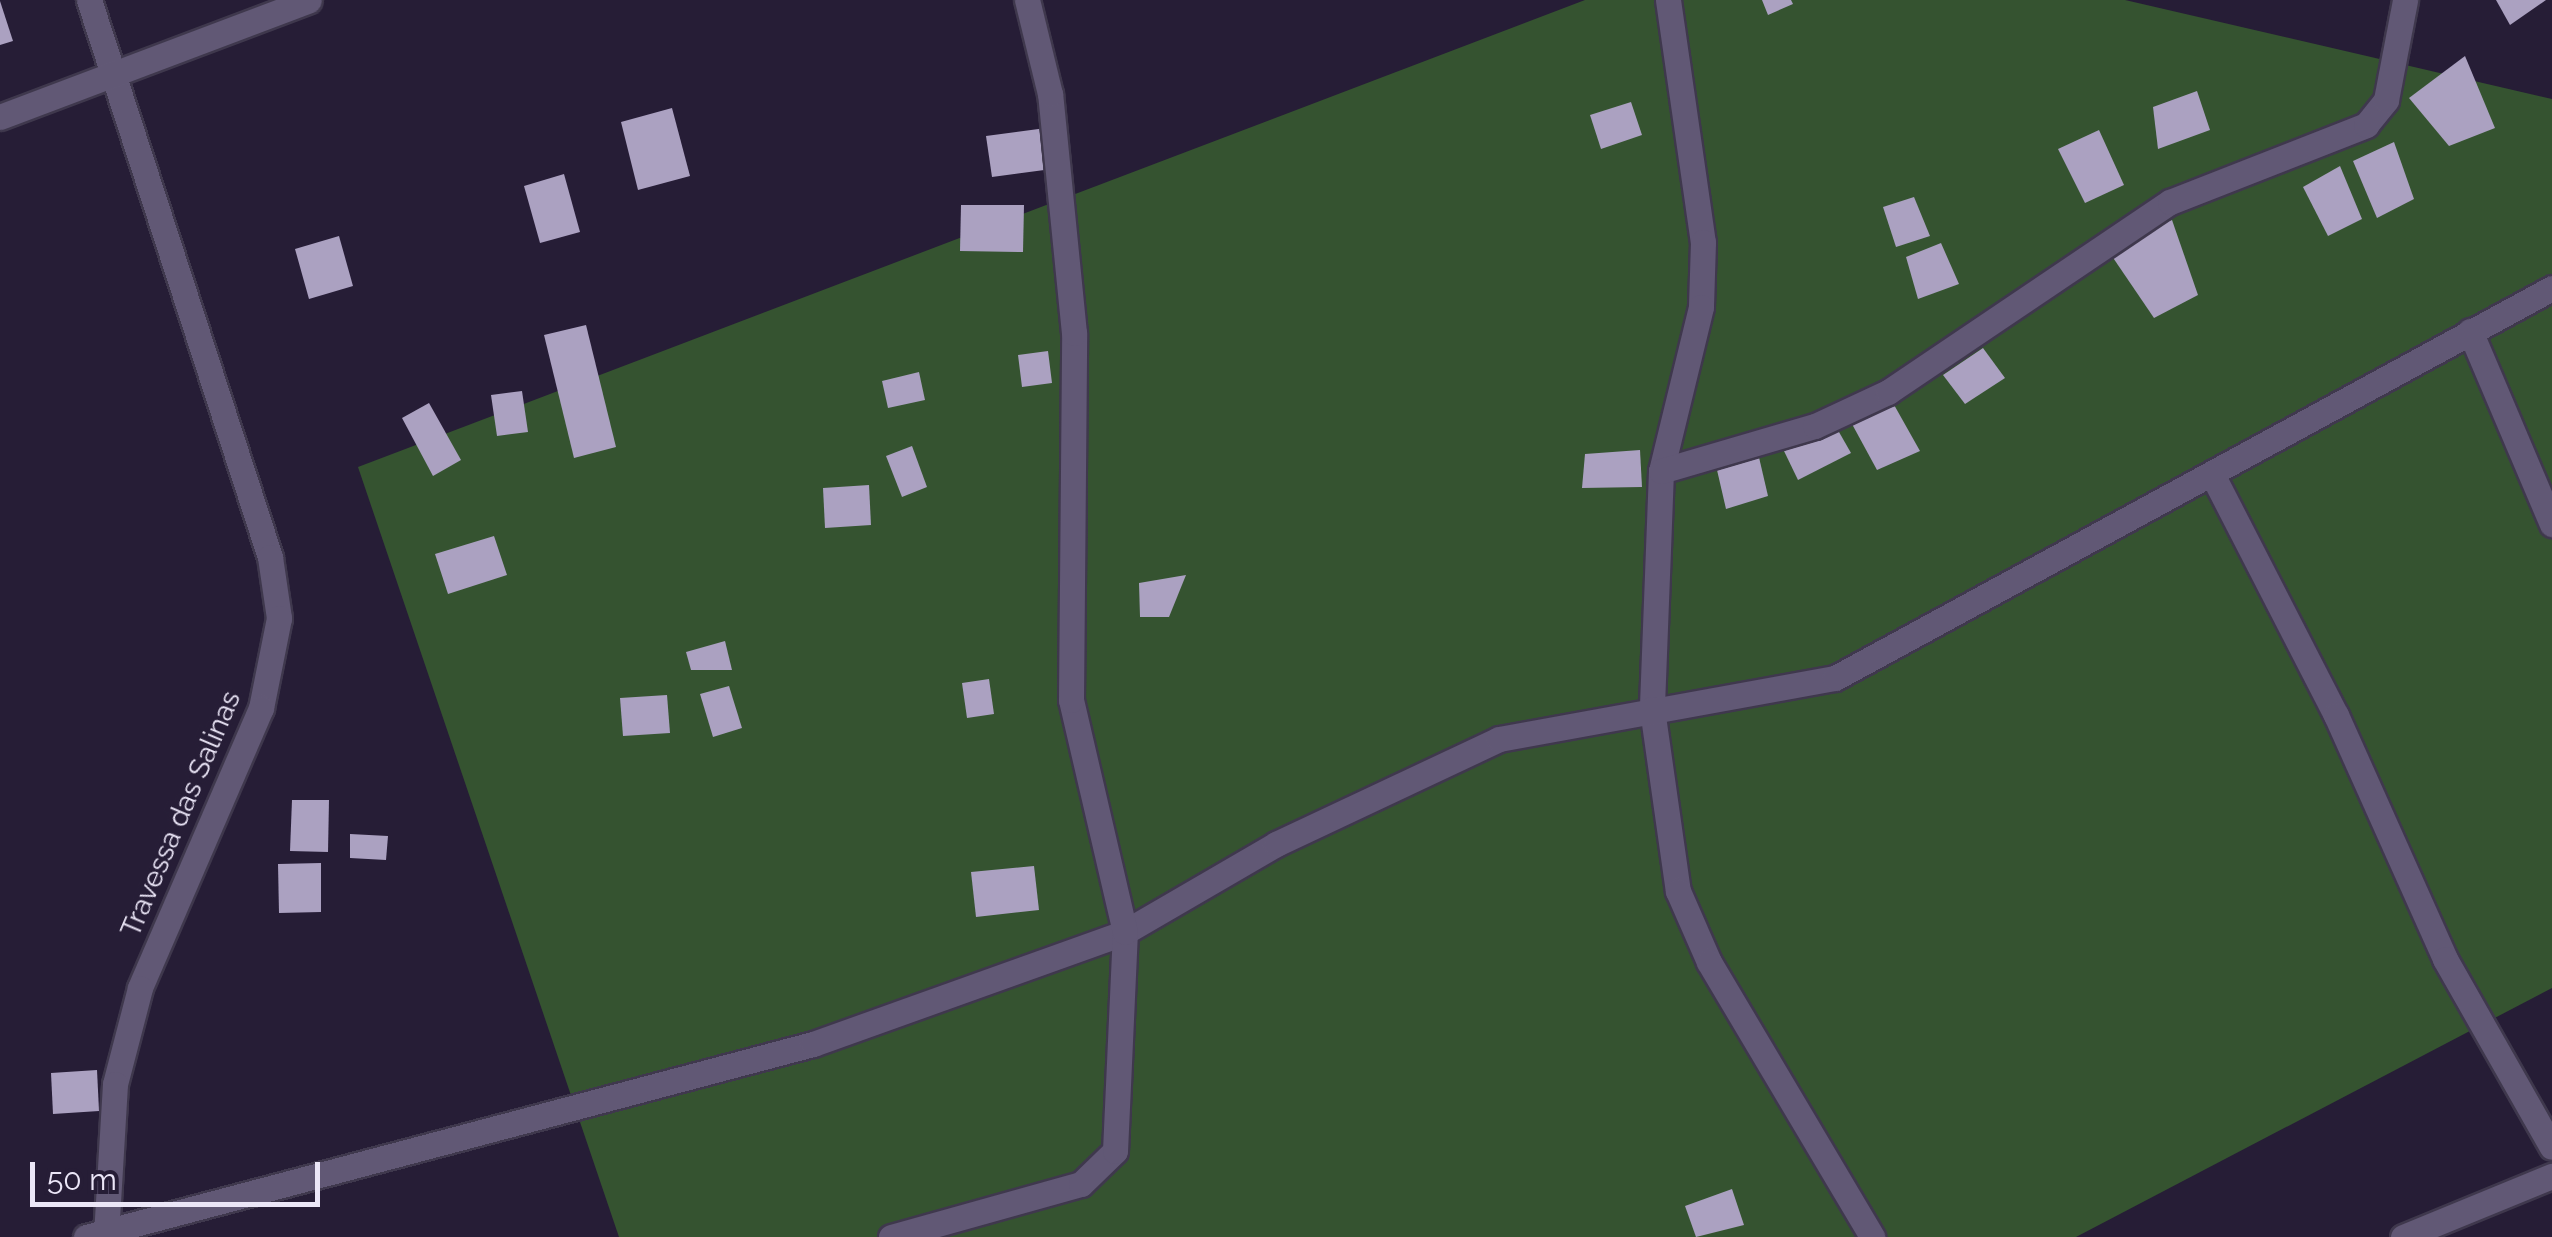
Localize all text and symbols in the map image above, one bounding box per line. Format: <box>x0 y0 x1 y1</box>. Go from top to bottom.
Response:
street label: Travessa das Salinas <box>114 686 248 942</box>
scale bar <box>35 1142 325 1204</box>
text: 50 m <box>47 1162 117 1197</box>

